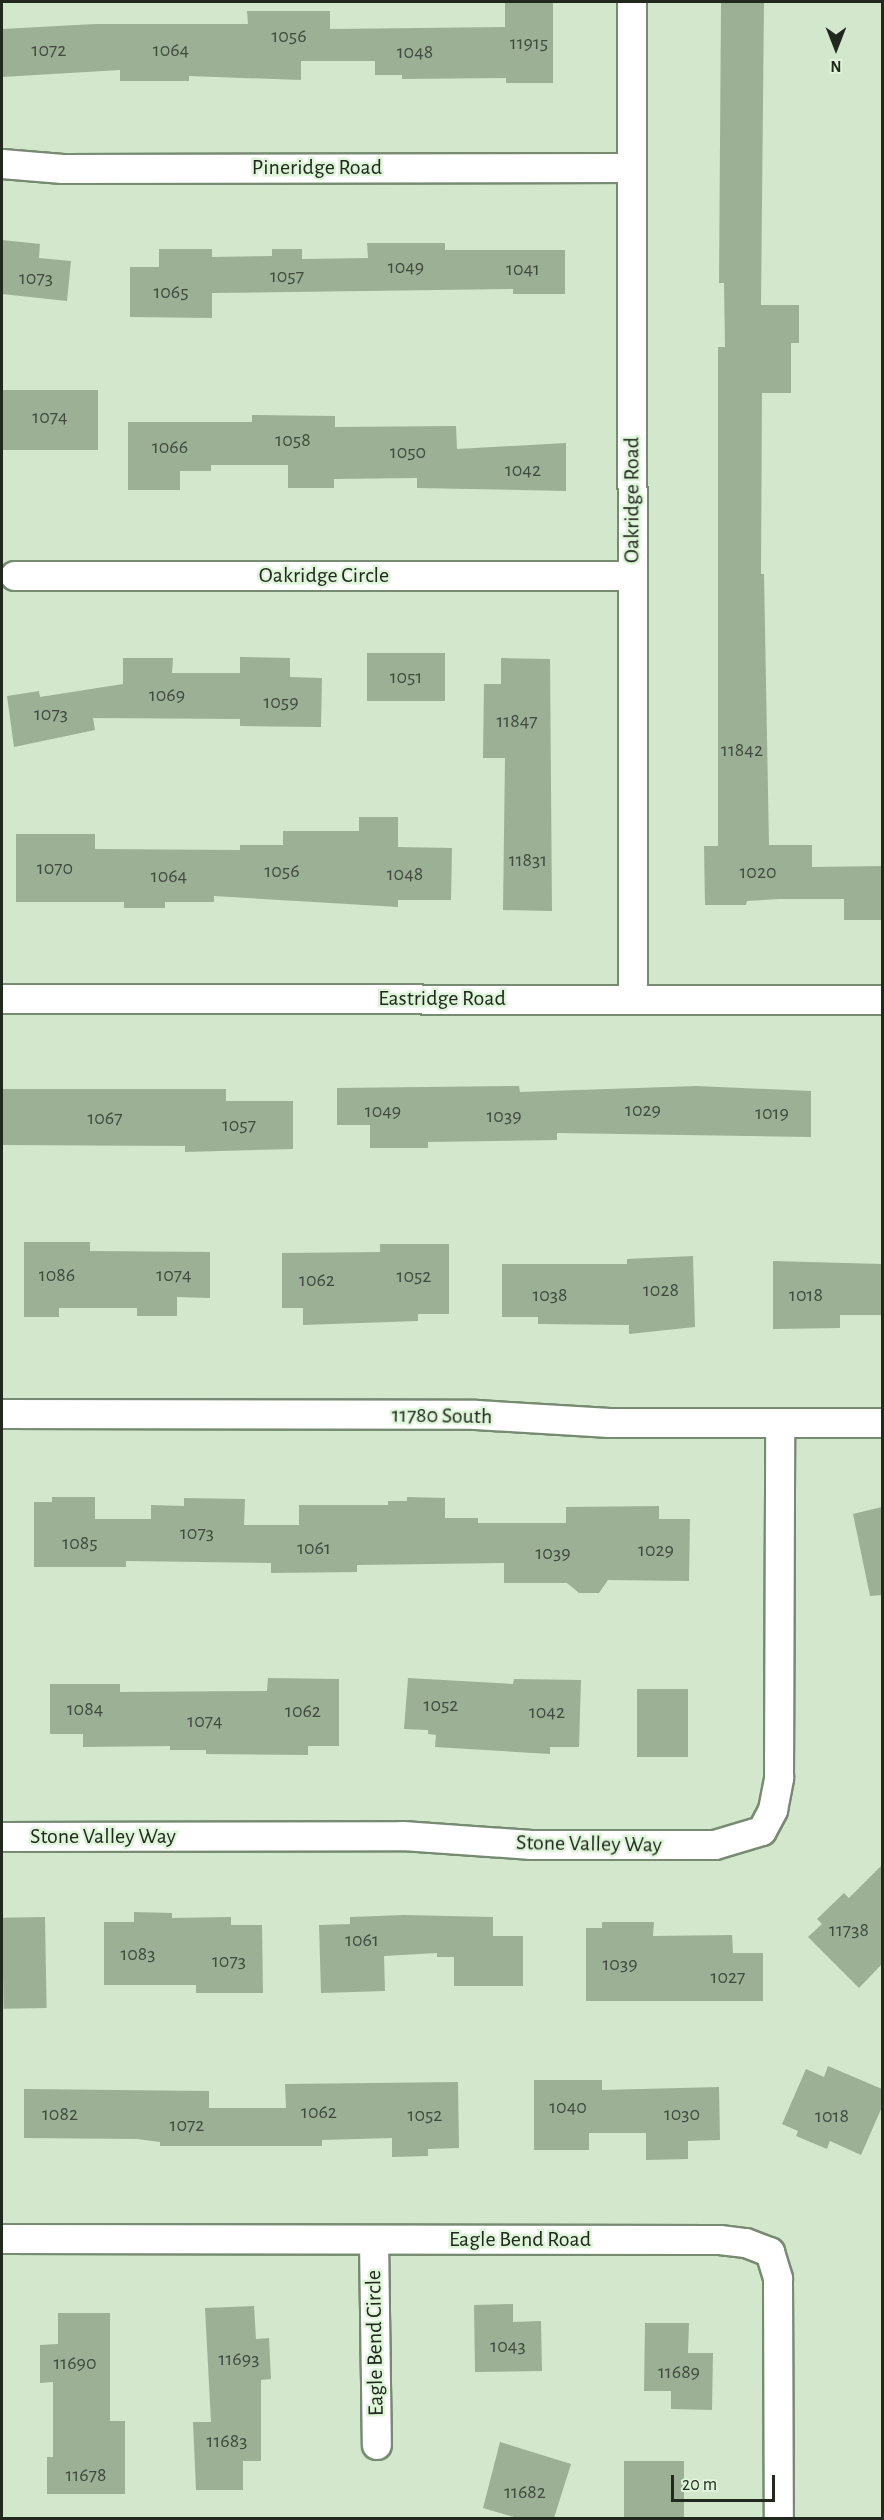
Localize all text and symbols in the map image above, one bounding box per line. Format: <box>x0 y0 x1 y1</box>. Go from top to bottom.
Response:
north arrow <box>806 18 866 78</box>
house number: 1056 <box>271 24 307 48</box>
house number: 11915 <box>510 31 548 55</box>
house number: 1072 <box>32 38 66 62</box>
house number: 1064 <box>153 38 189 62</box>
house number: 1048 <box>397 40 433 64</box>
text: N <box>830 58 842 74</box>
street label: Pineridge Road <box>252 155 382 181</box>
house number: 1049 <box>388 255 424 279</box>
house number: 1041 <box>506 257 540 281</box>
house number: 1057 <box>270 264 304 288</box>
house number: 1073 <box>19 266 53 290</box>
house number: 1065 <box>153 280 189 304</box>
house number: 1074 <box>32 405 68 429</box>
house number: 1058 <box>275 428 311 452</box>
house number: 1066 <box>152 435 188 459</box>
street label: Oakridge Road <box>619 437 645 563</box>
house number: 1050 <box>390 440 426 464</box>
house number: 1042 <box>505 458 541 482</box>
street label: Oakridge Circle <box>259 563 389 589</box>
house number: 1051 <box>390 665 422 689</box>
house number: 1069 <box>149 683 185 707</box>
house number: 1059 <box>263 690 299 714</box>
house number: 1073 <box>34 702 68 726</box>
house number: 11847 <box>496 709 538 733</box>
house number: 11842 <box>721 738 763 762</box>
house number: 11831 <box>509 848 547 872</box>
house number: 1070 <box>37 856 73 880</box>
house number: 1056 <box>264 859 300 883</box>
house number: 1020 <box>739 860 777 884</box>
house number: 1048 <box>387 862 423 886</box>
house number: 1064 <box>151 864 187 888</box>
street label: Eastridge Road <box>378 986 506 1012</box>
house number: 1029 <box>625 1098 661 1122</box>
house number: 1049 <box>365 1099 401 1123</box>
house number: 1019 <box>755 1101 789 1125</box>
house number: 1039 <box>486 1104 522 1128</box>
house number: 1067 <box>87 1106 123 1130</box>
house number: 1057 <box>222 1113 256 1137</box>
house number: 1086 <box>39 1263 75 1287</box>
house number: 1074 <box>156 1263 192 1287</box>
house number: 1052 <box>397 1264 431 1288</box>
house number: 1062 <box>299 1268 335 1292</box>
house number: 1028 <box>643 1278 679 1302</box>
house number: 1038 <box>532 1283 568 1307</box>
house number: 1018 <box>789 1283 823 1307</box>
street label: 11780 South <box>392 1402 492 1430</box>
house number: 1073 <box>180 1521 214 1545</box>
house number: 1085 <box>62 1531 98 1555</box>
house number: 1061 <box>297 1536 331 1560</box>
house number: 1029 <box>638 1538 674 1562</box>
house number: 1039 <box>535 1541 571 1565</box>
house number: 1052 <box>424 1693 458 1717</box>
house number: 1084 <box>67 1697 103 1721</box>
house number: 1062 <box>285 1699 321 1723</box>
house number: 1042 <box>529 1700 565 1724</box>
house number: 1074 <box>187 1709 223 1733</box>
street label: Stone Valley Way <box>30 1824 176 1850</box>
street label: Stone Valley Way <box>516 1830 662 1858</box>
house number: 11738 <box>829 1918 869 1942</box>
house number: 1061 <box>345 1928 379 1952</box>
house number: 1083 <box>120 1942 156 1966</box>
house number: 1073 <box>212 1949 246 1973</box>
house number: 1039 <box>602 1952 638 1976</box>
house number: 1027 <box>711 1965 745 1989</box>
house number: 1040 <box>549 2095 587 2119</box>
house number: 1062 <box>301 2100 337 2124</box>
house number: 1082 <box>42 2102 78 2126</box>
house number: 1030 <box>664 2102 700 2126</box>
house number: 1052 <box>408 2103 442 2127</box>
house number: 1018 <box>815 2104 849 2128</box>
house number: 1072 <box>170 2113 204 2137</box>
street label: Eagle Bend Road <box>449 2227 591 2253</box>
street label: Eagle Bend Circle <box>361 2270 389 2416</box>
house number: 1043 <box>490 2334 526 2358</box>
house number: 11693 <box>219 2347 259 2371</box>
house number: 11690 <box>53 2351 97 2375</box>
house number: 11689 <box>658 2360 700 2384</box>
house number: 11683 <box>207 2429 247 2453</box>
house number: 11678 <box>66 2463 106 2487</box>
scale bar <box>674 2463 778 2501</box>
text: 20 m <box>682 2476 717 2494</box>
house number: 11682 <box>504 2480 546 2504</box>

